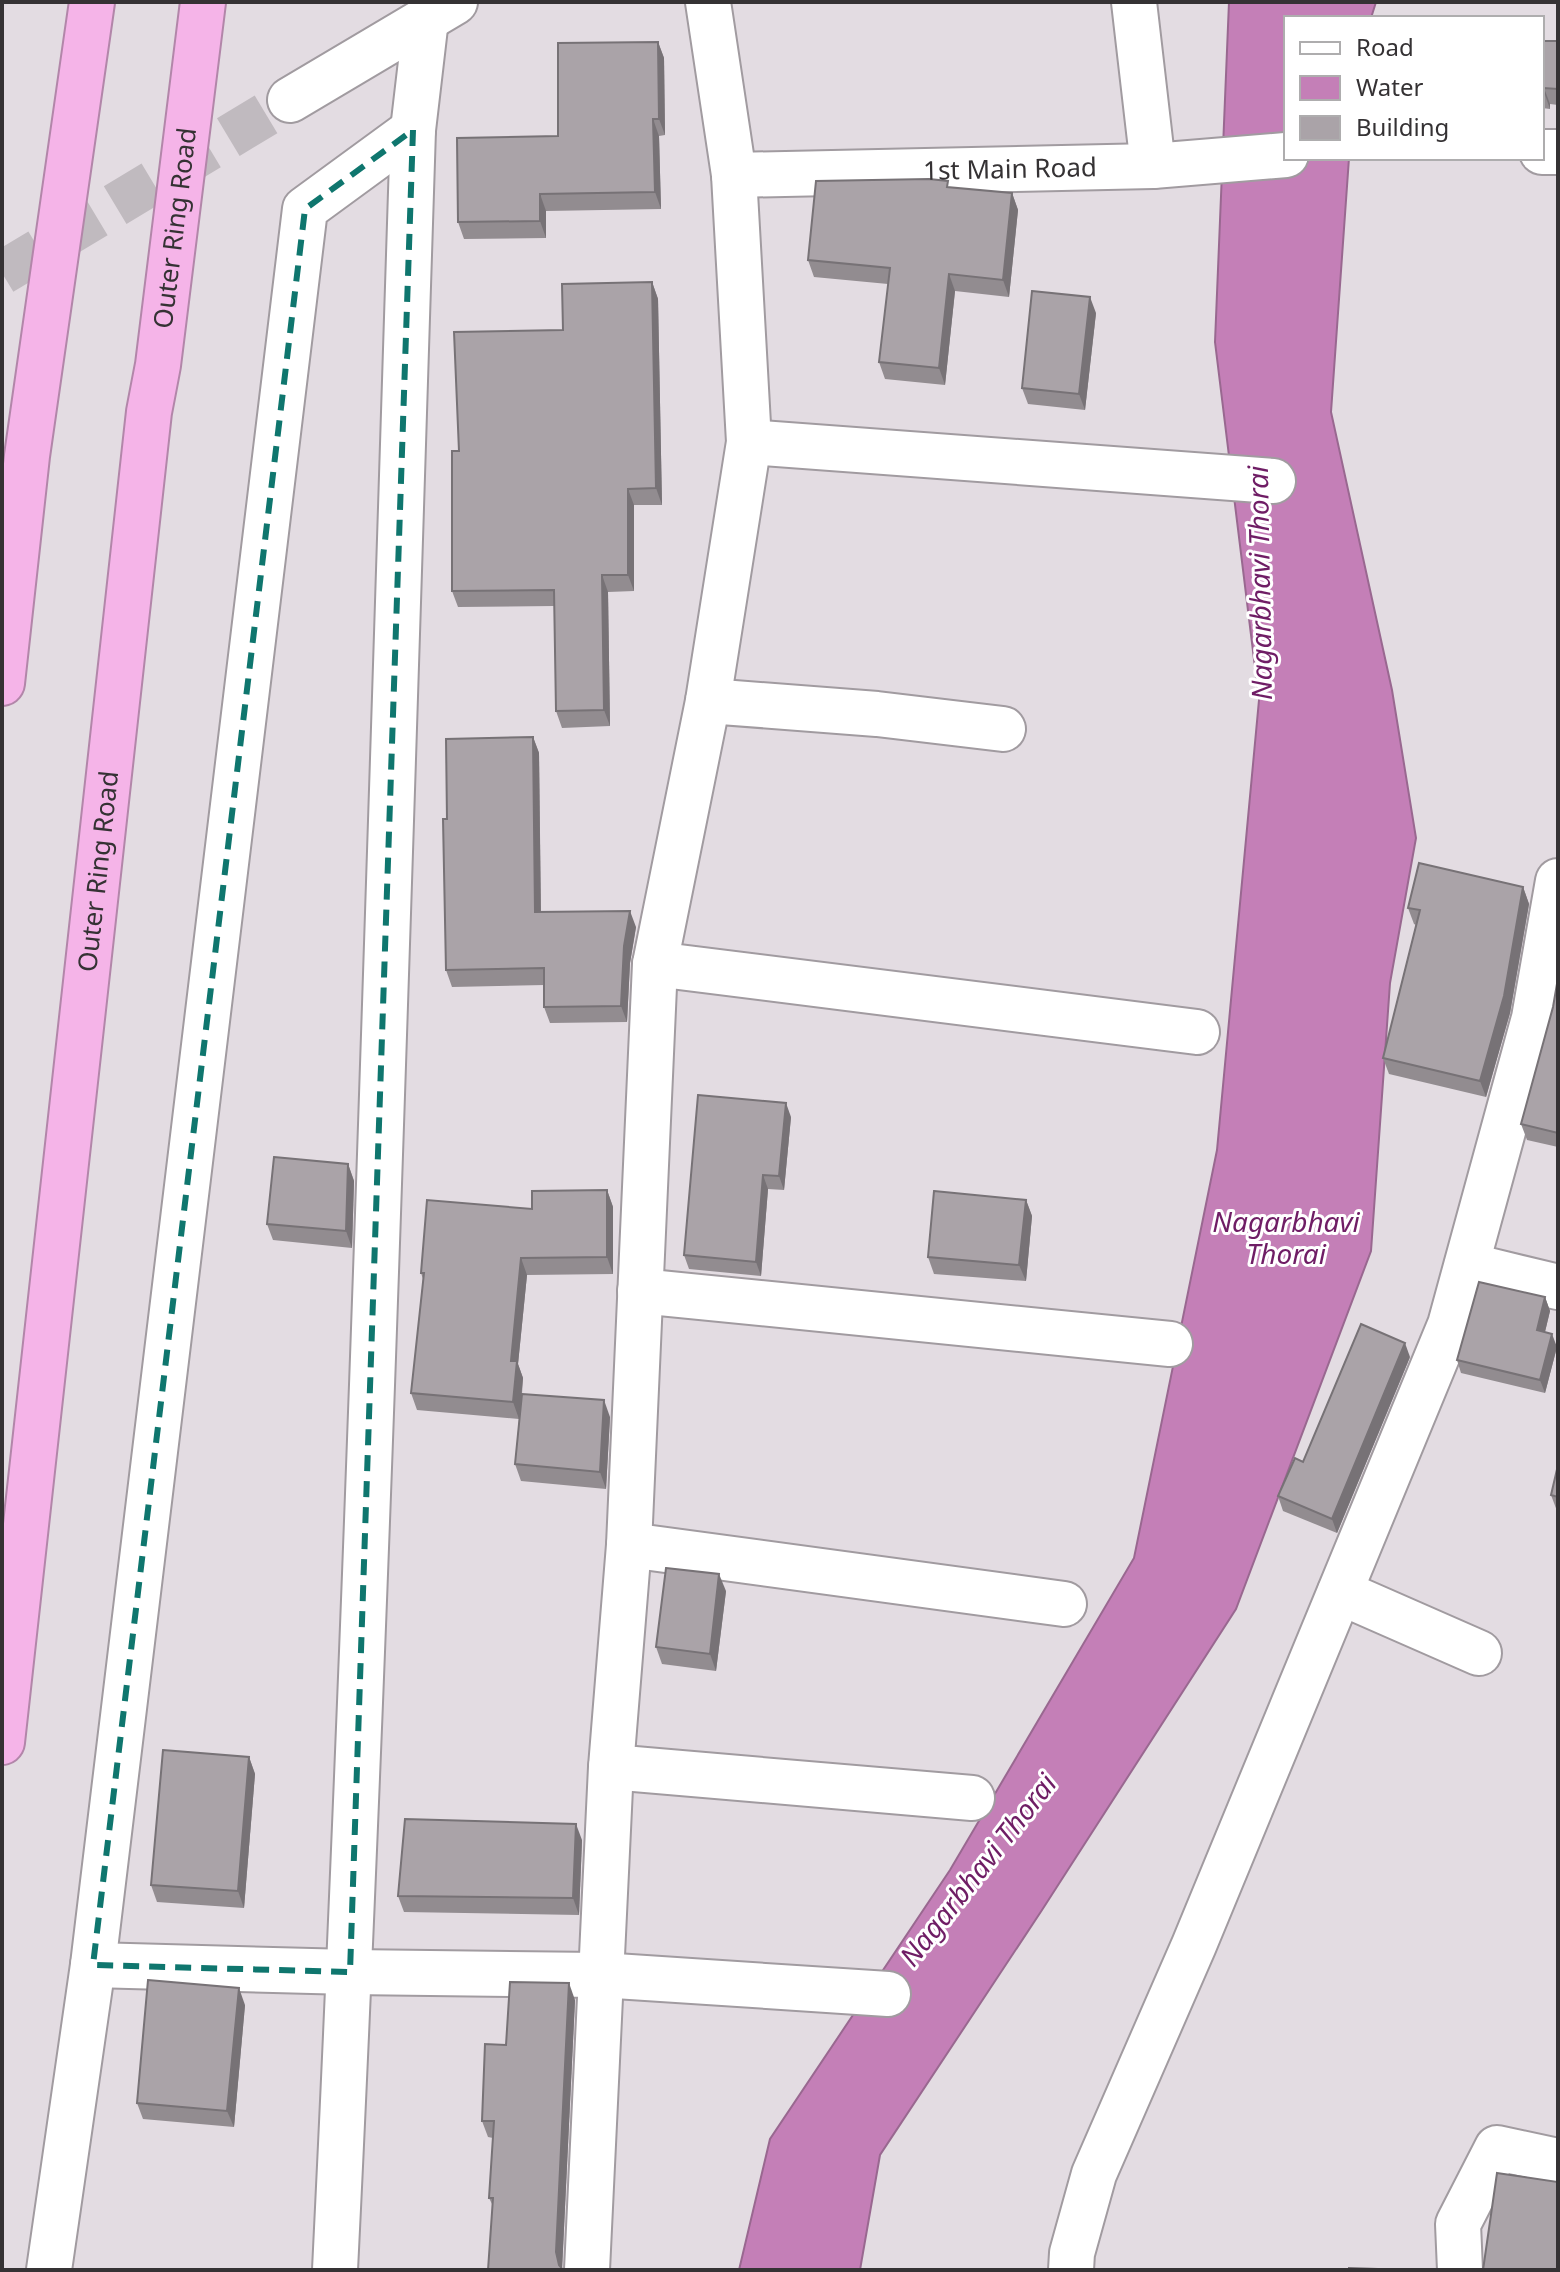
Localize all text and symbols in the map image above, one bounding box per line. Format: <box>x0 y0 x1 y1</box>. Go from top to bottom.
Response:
legend <box>1284 16 1544 160</box>
text: Road <box>1356 30 1414 63</box>
text: Water <box>1356 70 1424 103</box>
text: Building <box>1356 110 1449 143</box>
street label: Outer Ring Road <box>144 125 204 330</box>
street label: 1st Main Road <box>923 148 1097 188</box>
water label: Nagarbhavi Thorai <box>1238 465 1280 701</box>
street label: Outer Ring Road <box>68 769 126 974</box>
water label: Nagarbhavi Thorai <box>1212 1202 1361 1272</box>
water label: Nagarbhavi Thorai <box>890 1765 1065 1974</box>

